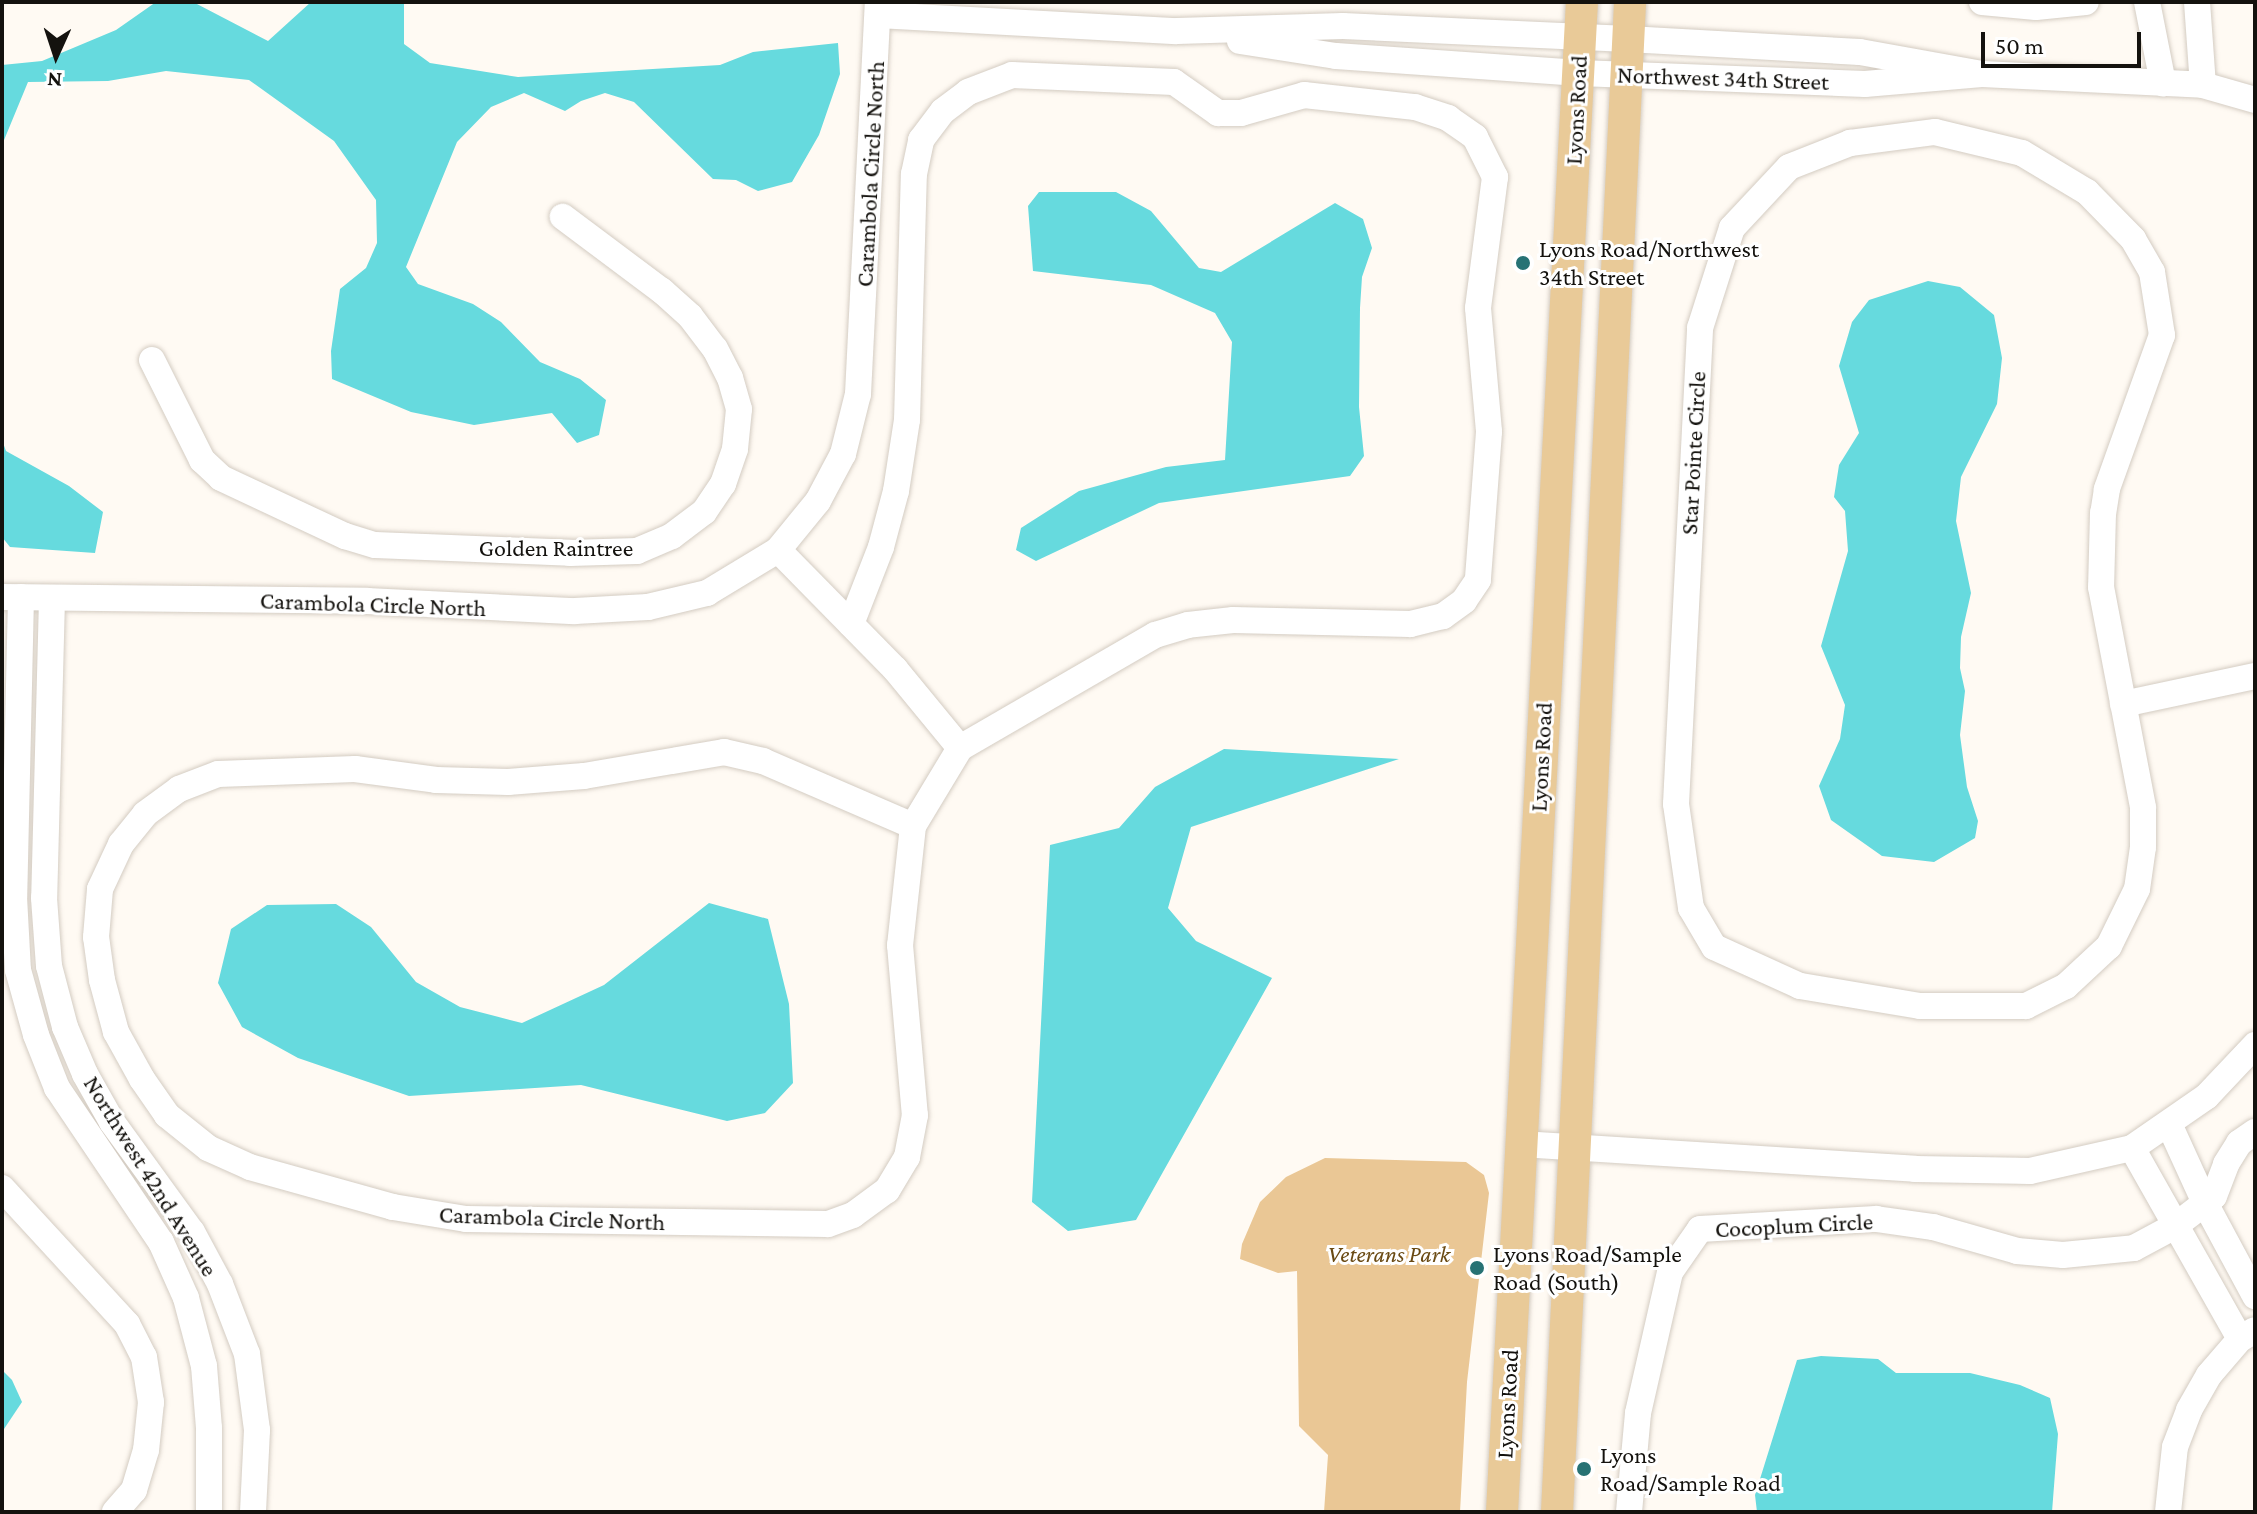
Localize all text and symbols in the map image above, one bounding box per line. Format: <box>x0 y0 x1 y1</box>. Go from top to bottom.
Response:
north arrow <box>16 16 96 96</box>
scale bar <box>1985 16 2145 66</box>
text: 50 m <box>1995 32 2044 59</box>
street label: Lyons Road <box>1559 55 1593 165</box>
street label: Carambola Circle North <box>850 60 890 288</box>
street label: Northwest 34th Street <box>1617 60 1829 96</box>
text: N <box>47 68 63 93</box>
place label: Lyons Road/Northwest 34th Street <box>1539 235 1759 291</box>
marker: Lyons Road/Northwest 34th Street <box>1514 254 1532 272</box>
street label: Star Pointe Circle <box>1674 370 1712 536</box>
street label: Golden Raintree <box>479 534 633 562</box>
street label: Carambola Circle North <box>259 586 487 622</box>
street label: Lyons Road <box>1524 702 1558 812</box>
street label: Northwest 42nd Avenue <box>78 1070 224 1282</box>
street label: Carambola Circle North <box>438 1200 666 1236</box>
street label: Cocoplum Circle <box>1714 1206 1874 1244</box>
park label: Veterans Park <box>1328 1240 1450 1268</box>
place label: Lyons Road/Sample Road (South) <box>1493 1240 1682 1296</box>
marker: Lyons Road/Sample Road (South) <box>1468 1259 1486 1277</box>
street label: Lyons Road <box>1490 1349 1524 1459</box>
place label: Lyons Road/Sample Road <box>1600 1441 1781 1497</box>
marker: Lyons Road/Sample Road <box>1575 1460 1593 1478</box>

